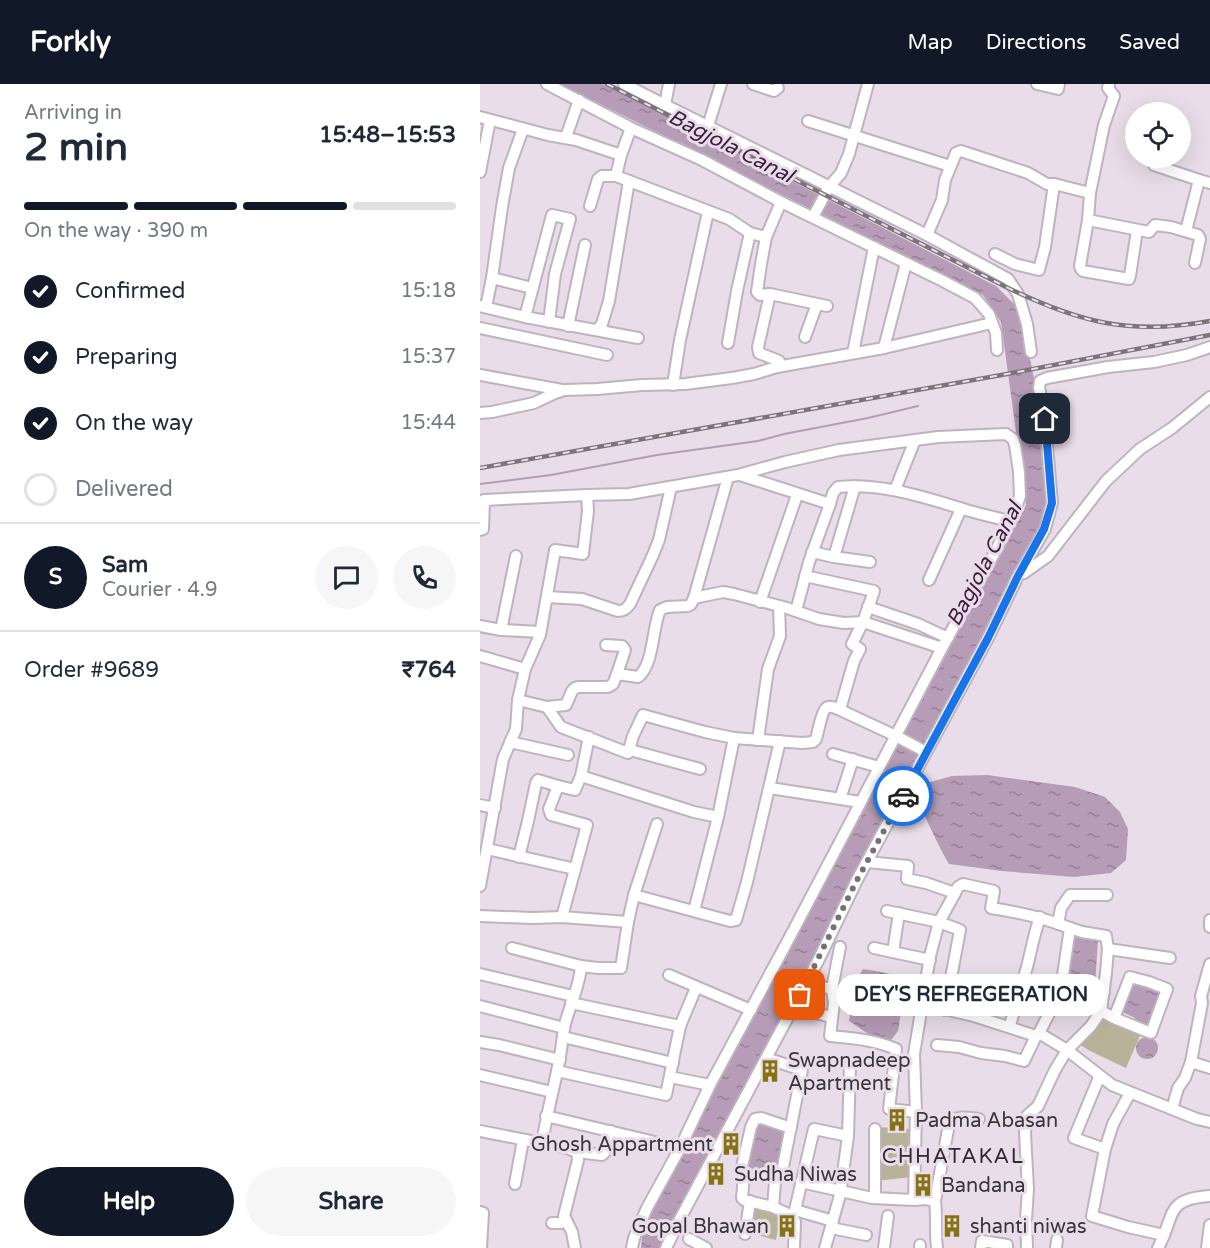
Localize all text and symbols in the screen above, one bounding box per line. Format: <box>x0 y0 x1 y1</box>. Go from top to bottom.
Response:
text: Forkly <box>30 25 111 59</box>
text: Map <box>907 30 953 55</box>
text: Directions <box>986 30 1086 55</box>
text: Saved <box>1119 30 1180 55</box>
text: Arriving in <box>24 101 122 125</box>
map controls <box>1125 102 1191 168</box>
button: locate <box>1125 102 1191 168</box>
water label: Bagjola Canal <box>664 104 800 190</box>
text: 15:48–15:53 <box>319 122 456 148</box>
text: 2 min <box>24 124 128 171</box>
text: On the way · 390 m <box>24 219 208 243</box>
icon: check <box>24 275 57 308</box>
text: Confirmed <box>75 278 185 304</box>
text: 15:18 <box>401 279 456 303</box>
icon: check <box>24 341 57 374</box>
text: Preparing <box>75 344 178 370</box>
text: 15:37 <box>401 345 456 369</box>
pin <box>1019 393 1070 444</box>
icon: home <box>1028 402 1061 435</box>
icon: check <box>24 407 57 440</box>
text: On the way <box>75 410 193 436</box>
text: 15:44 <box>401 411 456 435</box>
text: Delivered <box>75 476 173 502</box>
water label: Bagjola Canal <box>941 496 1029 630</box>
button: chat <box>315 546 378 609</box>
button: phone <box>393 546 456 609</box>
text: Sam <box>102 552 148 578</box>
text: S <box>49 564 62 590</box>
text: Courier · 4.9 <box>102 578 217 602</box>
text: Order #9689 <box>24 657 159 683</box>
text: ₹764 <box>402 657 456 683</box>
courier <box>873 766 933 826</box>
icon: car <box>887 780 920 813</box>
pin <box>774 969 825 1020</box>
callout: DEY'S REFREGERATION <box>836 974 1106 1016</box>
icon: bag <box>783 978 816 1011</box>
text: DEY'S REFREGERATION <box>854 983 1088 1007</box>
place label: Swapnadeep Apartment <box>788 1049 911 1096</box>
building icon: Swapnadeep Apartment <box>757 1058 783 1084</box>
building icon: Padma Abasan <box>884 1107 910 1133</box>
place label: Padma Abasan <box>915 1109 1058 1133</box>
building icon: Ghosh Appartment <box>718 1131 744 1157</box>
place label: Ghosh Appartment <box>531 1133 713 1157</box>
district label: CHHATAKAL <box>882 1144 1024 1169</box>
building icon: Sudha Niwas <box>703 1161 729 1187</box>
place label: Sudha Niwas <box>734 1163 857 1187</box>
button: Help <box>24 1167 234 1236</box>
button: Share <box>246 1167 456 1236</box>
building icon: Bandana <box>910 1172 936 1198</box>
place label: Bandana <box>941 1174 1026 1198</box>
building icon: Gopal Bhawan <box>774 1213 800 1239</box>
building icon: shanti niwas <box>939 1213 965 1239</box>
place label: Gopal Bhawan <box>632 1215 769 1239</box>
place label: shanti niwas <box>970 1215 1087 1239</box>

